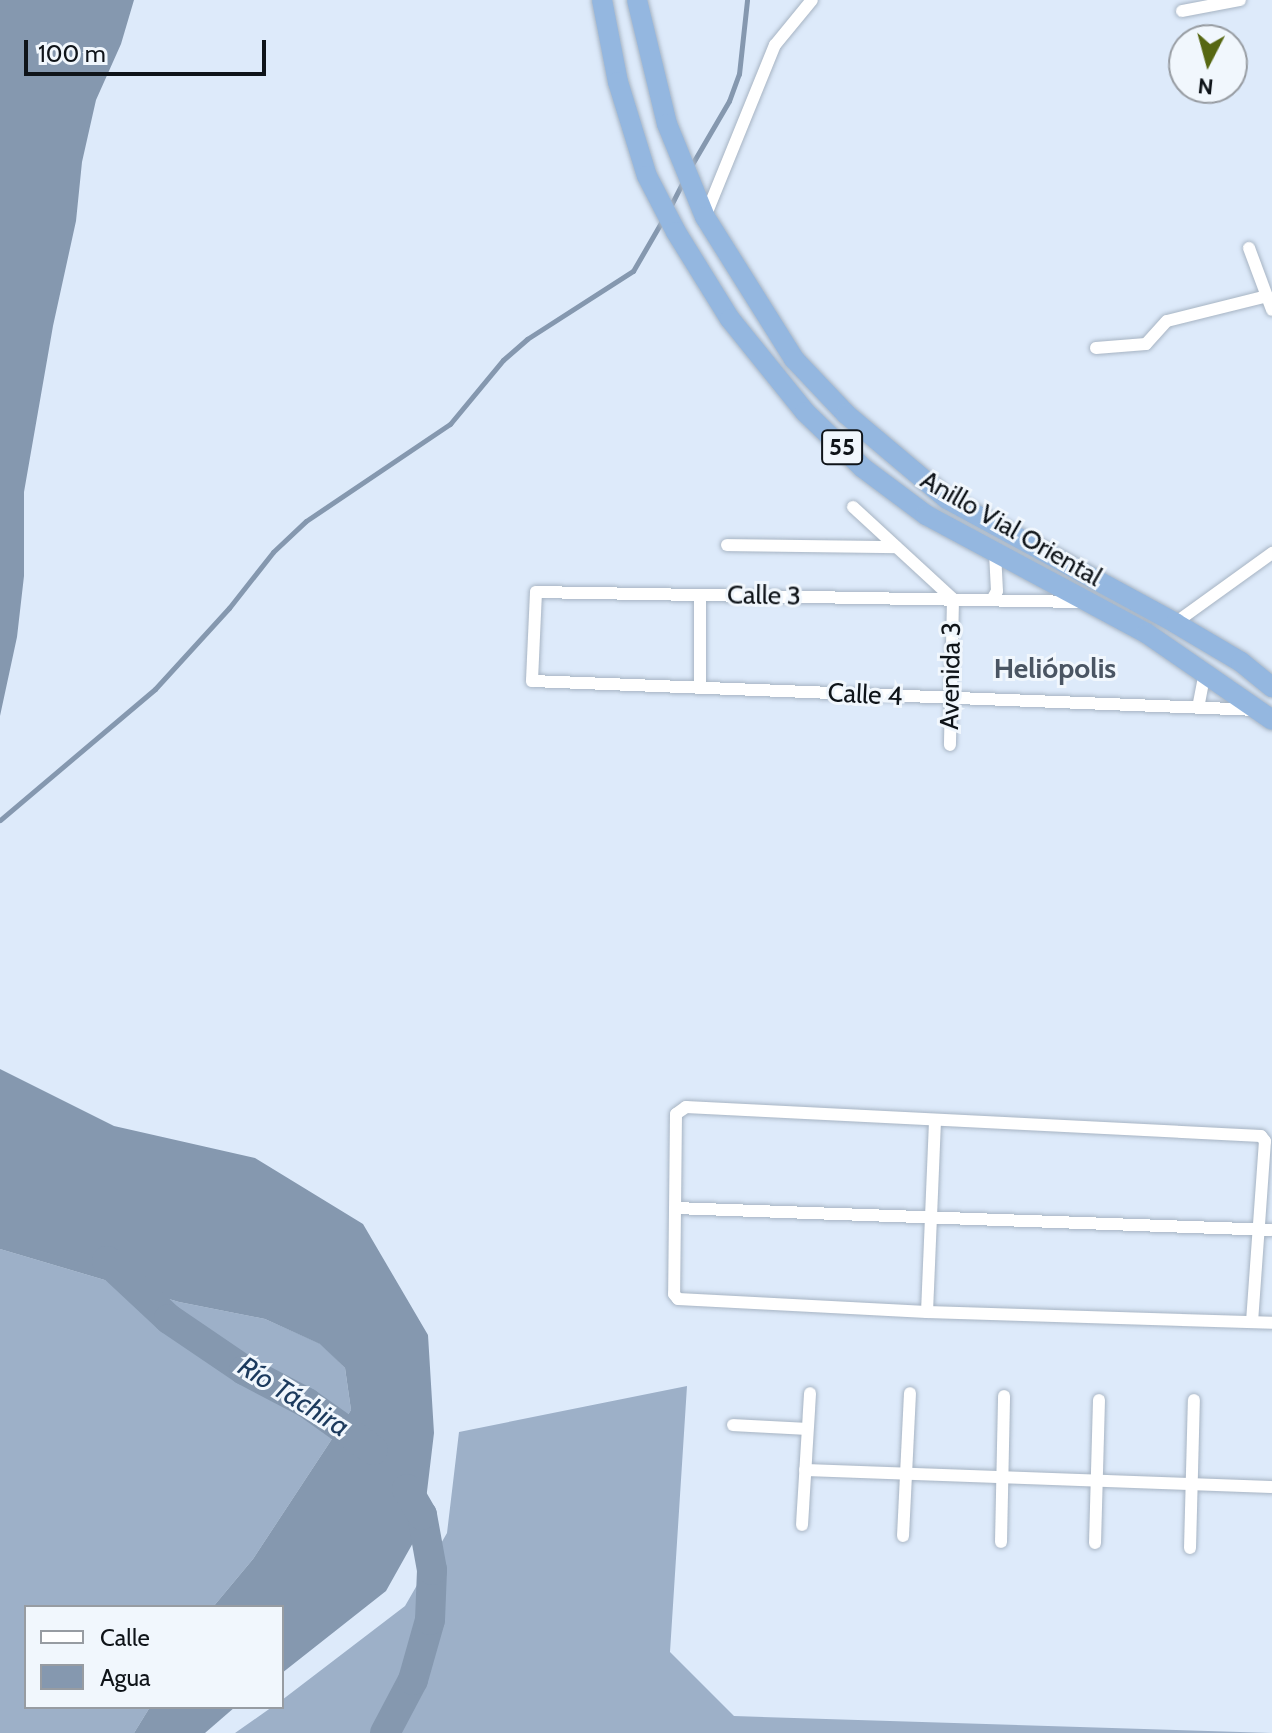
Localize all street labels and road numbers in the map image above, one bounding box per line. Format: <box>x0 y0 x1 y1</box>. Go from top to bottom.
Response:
road number: 55 <box>820 427 864 467</box>
street label: Anillo Vial Oriental <box>915 465 1107 593</box>
street label: Calle 3 <box>727 580 801 612</box>
street label: Avenida 3 <box>934 622 968 730</box>
street label: Calle 4 <box>827 677 903 713</box>

